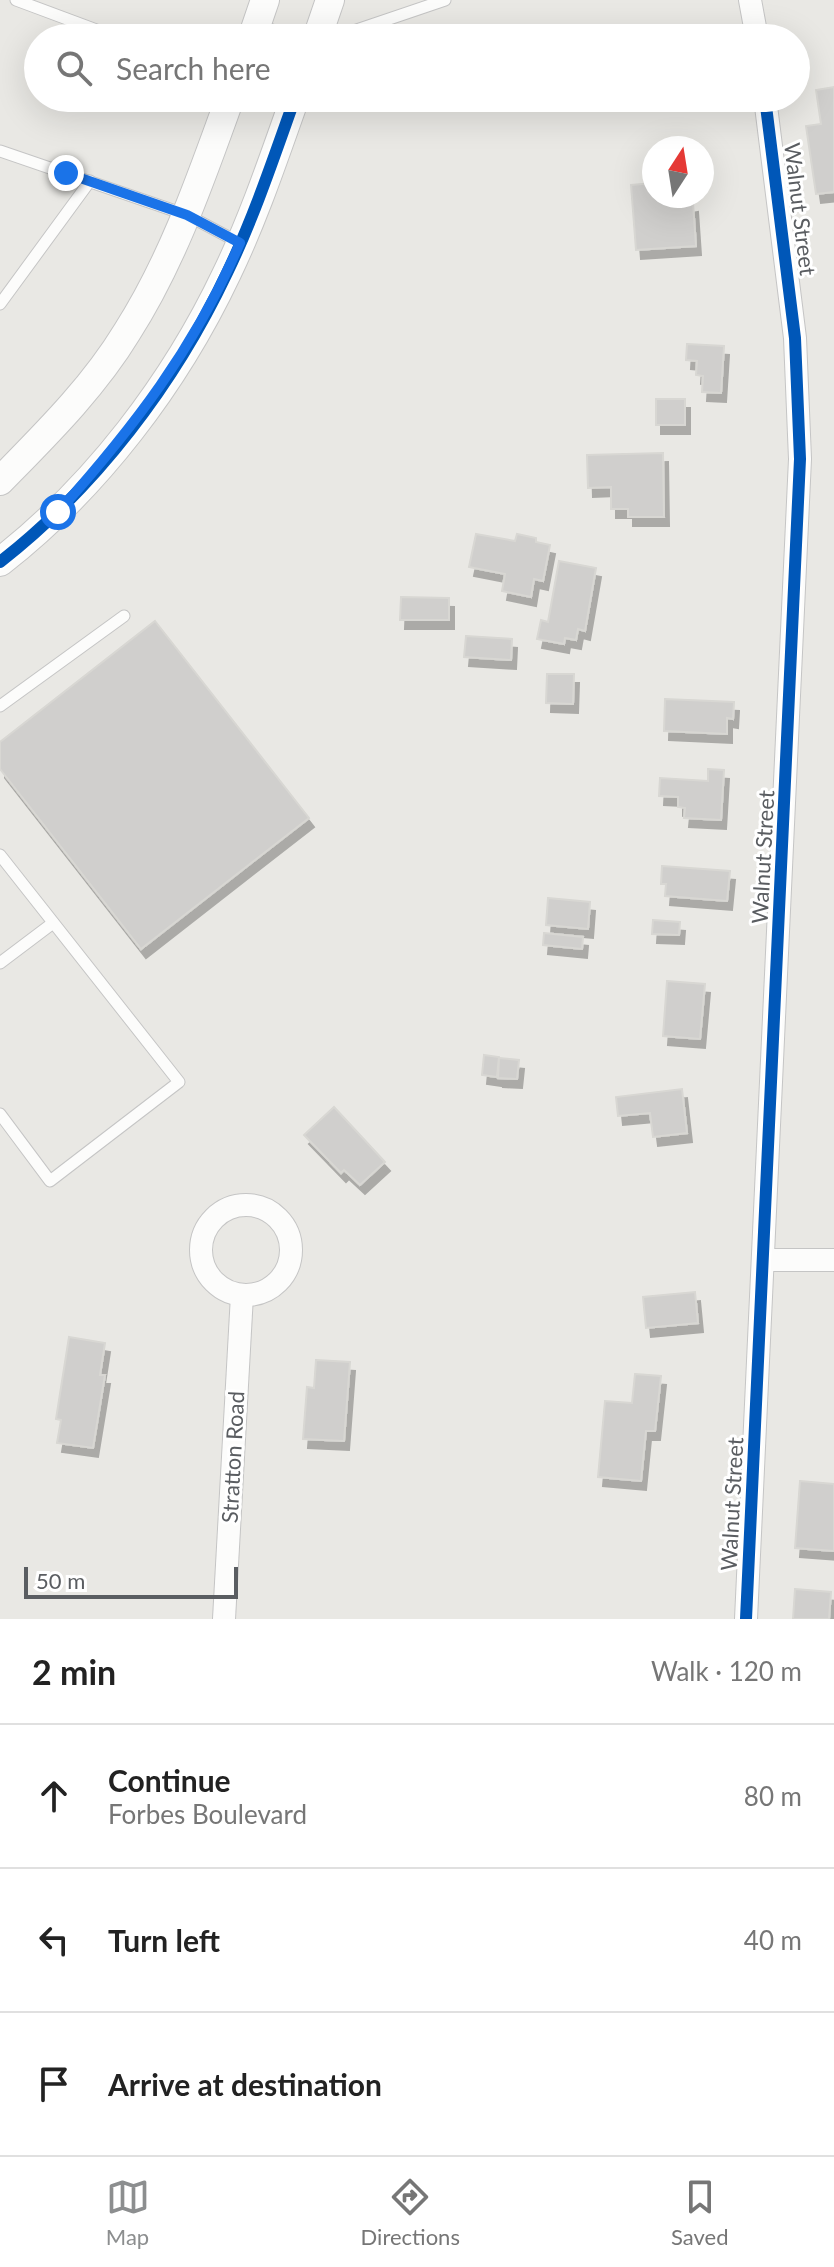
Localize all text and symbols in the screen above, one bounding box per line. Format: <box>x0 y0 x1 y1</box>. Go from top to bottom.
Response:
search box <box>24 24 810 112</box>
icon: search <box>52 46 96 90</box>
text: Search here <box>116 50 271 86</box>
north arrow <box>642 136 714 208</box>
street label: Walnut Street <box>779 141 822 277</box>
route end <box>48 155 84 191</box>
route start <box>40 494 76 530</box>
street label: Walnut Street <box>746 789 779 924</box>
street label: Stratton Road <box>216 1390 249 1524</box>
street label: Walnut Street <box>715 1436 748 1571</box>
scale bar <box>24 1563 238 1599</box>
text: 50 m <box>36 1567 85 1594</box>
text: 2 min <box>32 1651 116 1692</box>
text: Walk · 120 m <box>651 1655 802 1687</box>
text: Continue <box>108 1762 231 1798</box>
icon: ahead <box>32 1774 76 1818</box>
text: 80 m <box>744 1780 802 1812</box>
text: Forbes Boulevard <box>108 1798 307 1830</box>
icon: left <box>32 1918 76 1962</box>
text: Turn left <box>108 1922 220 1958</box>
text: 40 m <box>744 1924 802 1956</box>
icon: arrive <box>32 2062 76 2106</box>
text: Arrive at destination <box>108 2066 382 2102</box>
tab: Map <box>106 2175 150 2250</box>
tab: Directions <box>361 2175 460 2250</box>
tab: Saved <box>671 2175 728 2250</box>

